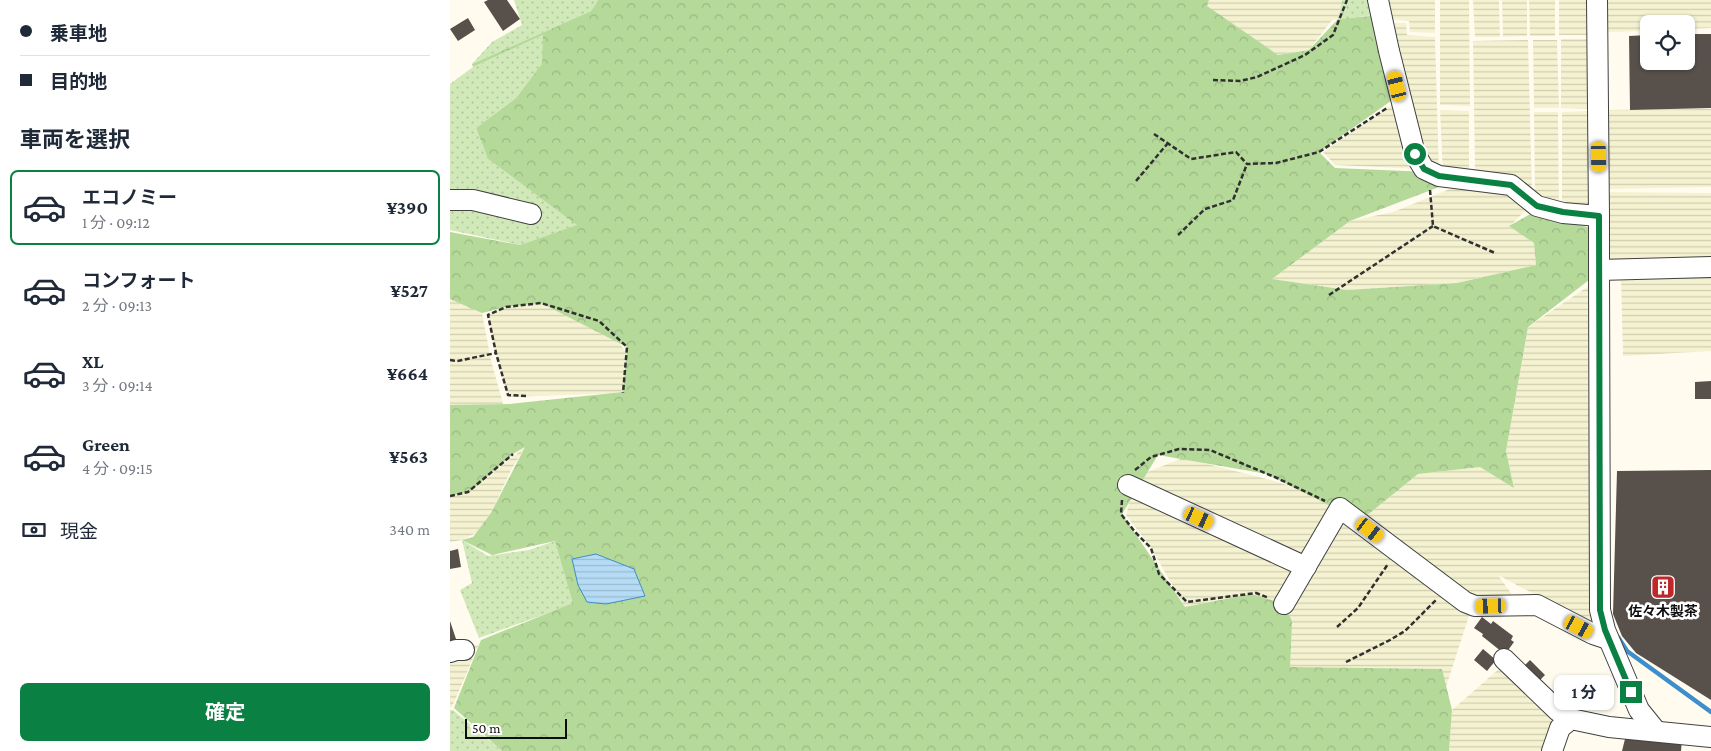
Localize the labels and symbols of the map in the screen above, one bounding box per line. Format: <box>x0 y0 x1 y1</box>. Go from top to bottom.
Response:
car <box>1386 70 1407 102</box>
car <box>1591 142 1606 172</box>
route start <box>1404 143 1426 165</box>
car <box>1182 505 1215 531</box>
car <box>1353 515 1386 545</box>
building icon: 佐々木製茶 <box>1650 574 1676 600</box>
car <box>1475 598 1506 614</box>
place label: 佐々木製茶 <box>1628 603 1698 619</box>
car <box>1562 613 1595 641</box>
callout: 1 分 <box>1554 674 1614 710</box>
route end <box>1620 681 1642 703</box>
scale bar <box>465 716 568 739</box>

